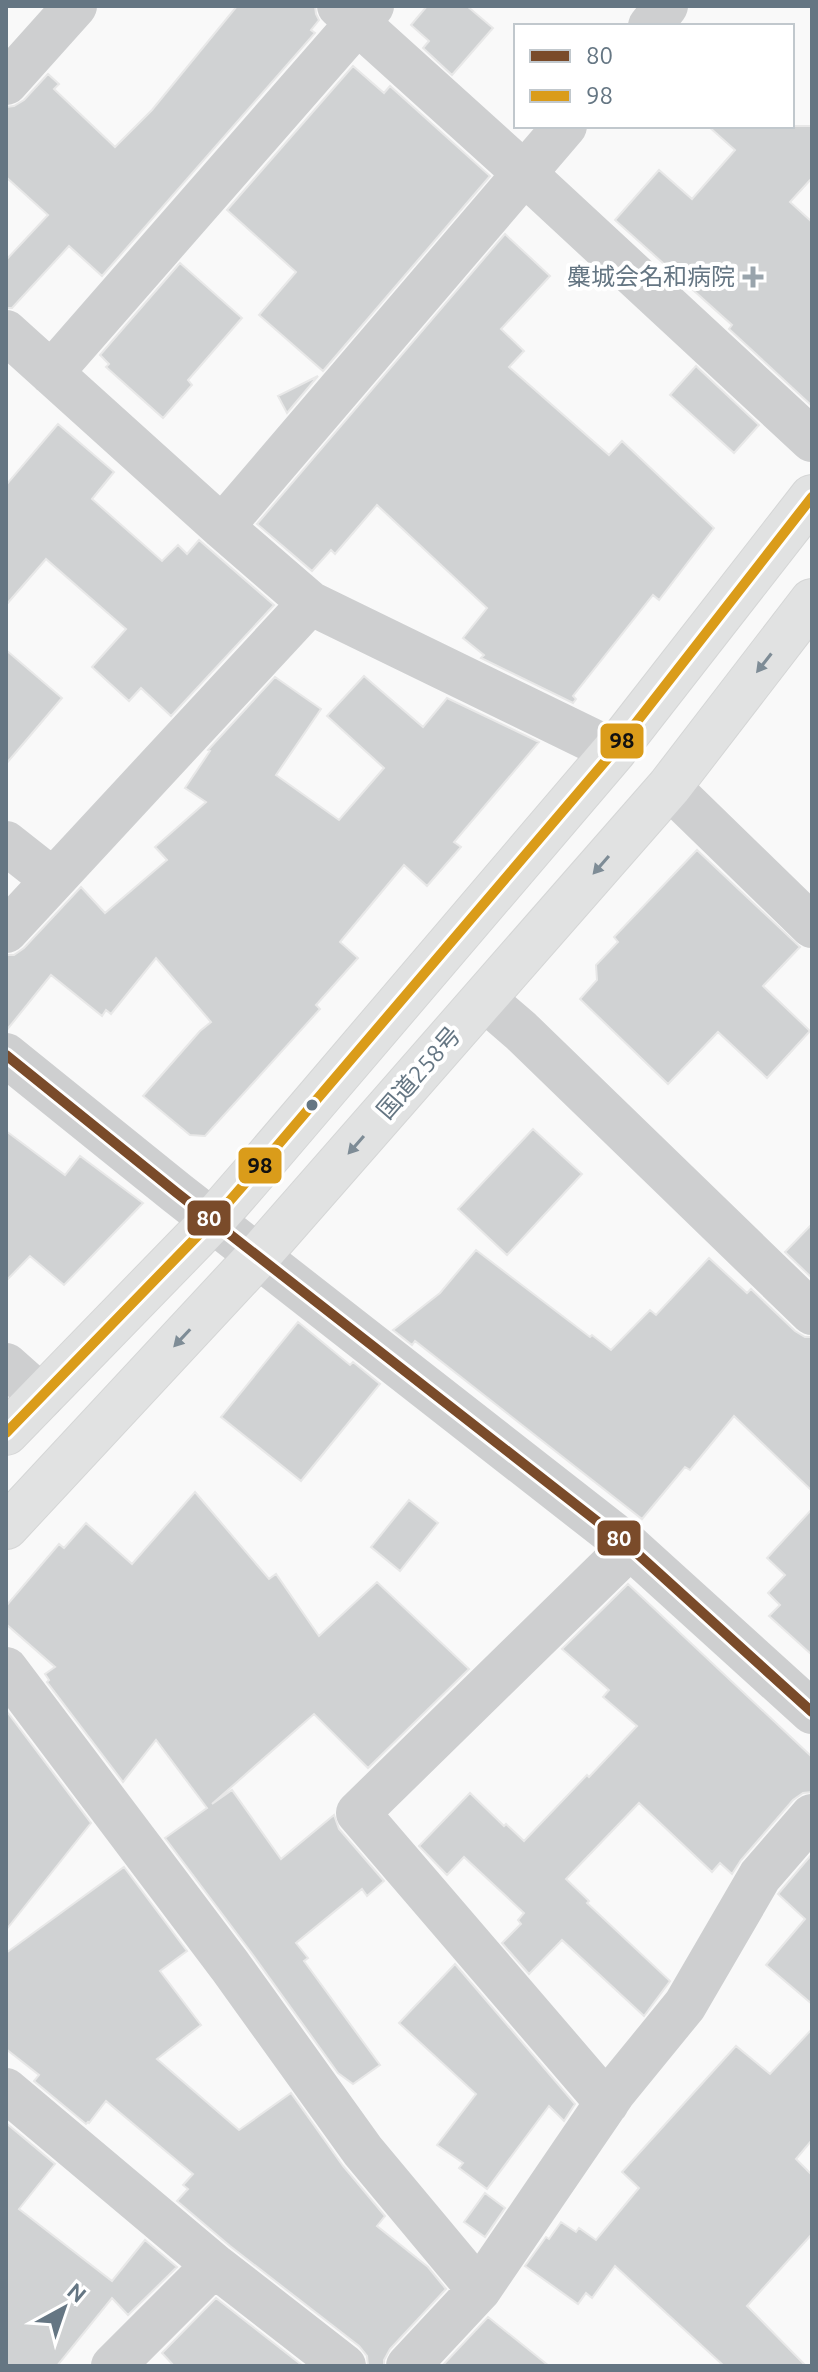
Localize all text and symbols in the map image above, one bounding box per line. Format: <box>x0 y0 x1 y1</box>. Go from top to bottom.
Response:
legend <box>514 24 794 128</box>
text: 80 <box>586 42 613 69</box>
text: 98 <box>586 82 613 109</box>
place label: 麋城会名和病院 <box>567 263 735 290</box>
marker: 麋城会名和病院 <box>742 266 764 288</box>
one-way arrow <box>757 653 773 673</box>
line badge: 98 <box>599 722 645 760</box>
text: 98 <box>610 727 634 752</box>
one-way arrow <box>593 854 610 874</box>
street label: 国道258号 <box>371 1021 466 1124</box>
unlabelled marker <box>304 1097 320 1113</box>
one-way arrow <box>348 1134 365 1154</box>
line badge: 98 <box>237 1146 283 1185</box>
text: 98 <box>248 1152 272 1177</box>
line badge: 80 <box>186 1199 232 1237</box>
text: 80 <box>197 1205 221 1230</box>
one-way arrow <box>174 1328 192 1347</box>
line badge: 80 <box>596 1519 642 1557</box>
text: 80 <box>607 1525 631 1550</box>
north arrow <box>24 2268 104 2348</box>
text: N <box>63 2277 92 2307</box>

